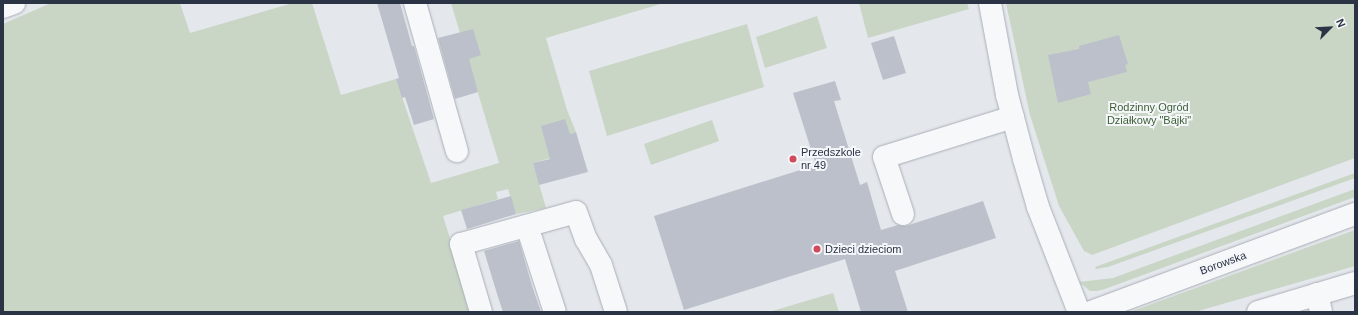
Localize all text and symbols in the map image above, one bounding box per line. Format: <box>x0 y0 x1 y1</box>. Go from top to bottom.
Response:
north arrow <box>1310 8 1350 48</box>
text: N <box>1334 17 1348 29</box>
park label: Rodzinny Ogród Działkowy "Bajki" <box>1107 101 1191 127</box>
place label: Przedszkole nr 49 <box>801 146 861 172</box>
marker: Przedszkole nr 49 <box>788 154 798 164</box>
place label: Dzieci dzieciom <box>825 242 901 256</box>
marker: Dzieci dzieciom <box>812 244 822 254</box>
street label: Borowska <box>1198 249 1248 277</box>

